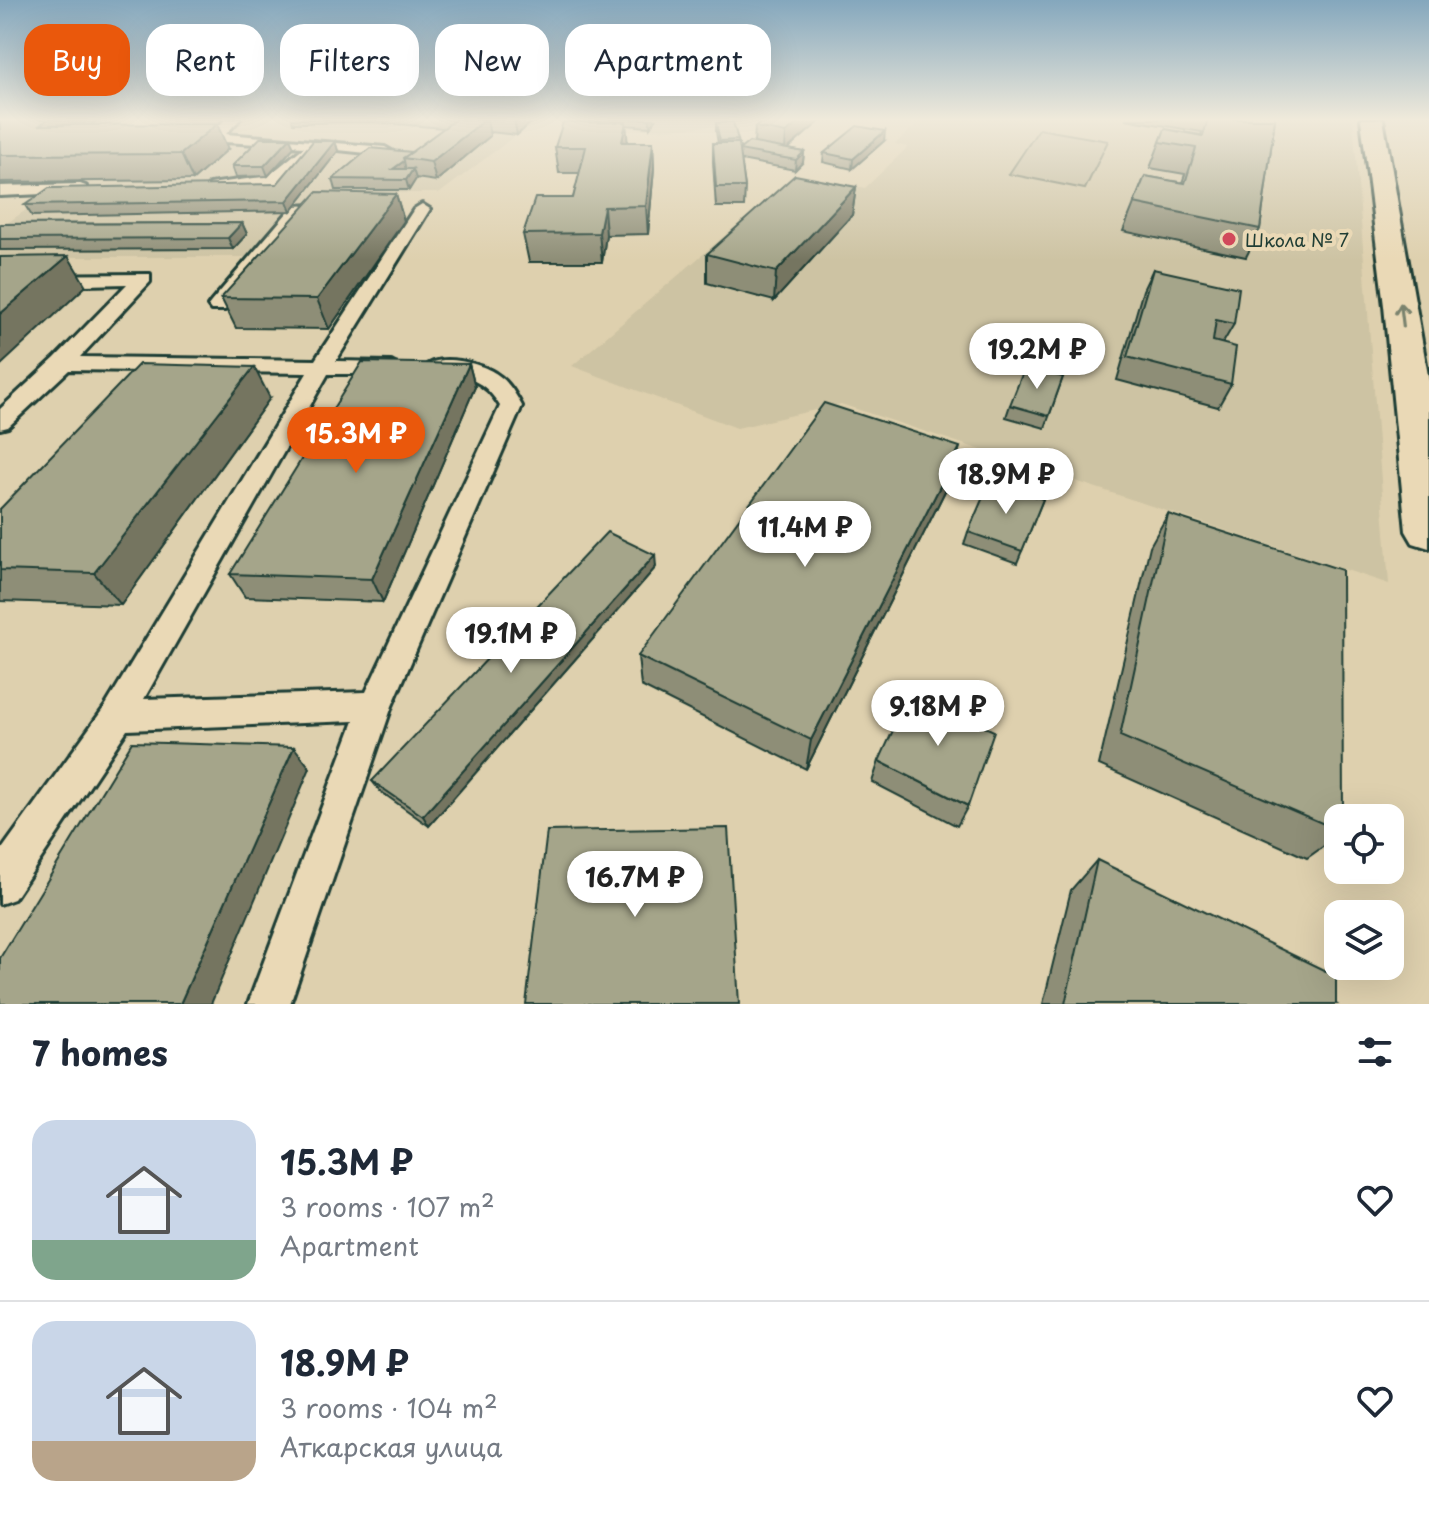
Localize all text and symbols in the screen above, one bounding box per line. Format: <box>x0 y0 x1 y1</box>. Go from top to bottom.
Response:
chip: Buy <box>24 24 130 96</box>
chip: Rent <box>146 24 264 96</box>
chip: Filters <box>280 24 419 96</box>
chip: New <box>435 24 549 96</box>
chip: Apartment <box>565 24 771 96</box>
place label: Школа № 7 <box>1245 226 1349 253</box>
marker: Школа № 7 <box>1220 230 1238 248</box>
one-way arrow <box>1395 302 1410 328</box>
pin: 19.2M ₽ <box>963 323 1111 391</box>
text: 19.2M ₽ <box>987 329 1087 368</box>
pin: 15.3M ₽ <box>282 407 430 475</box>
text: 15.3M ₽ <box>305 413 407 452</box>
pin: 18.9M ₽ <box>932 448 1080 516</box>
text: 18.9M ₽ <box>957 454 1055 493</box>
pin: 11.4M ₽ <box>731 501 879 569</box>
text: 11.4M ₽ <box>757 507 853 546</box>
pin: 19.1M ₽ <box>437 607 585 675</box>
text: 19.1M ₽ <box>464 613 558 652</box>
pin: 9.18M ₽ <box>864 680 1012 748</box>
text: 9.18M ₽ <box>889 686 987 725</box>
map controls <box>1324 804 1404 980</box>
button: locate <box>1324 804 1404 884</box>
pin: 16.7M ₽ <box>561 851 709 919</box>
text: 16.7M ₽ <box>585 857 685 896</box>
button: layers <box>1324 900 1404 980</box>
text: 7 homes <box>32 1026 168 1078</box>
icon: filters <box>1353 1030 1397 1074</box>
text: 15.3M ₽ <box>280 1135 413 1187</box>
icon: home <box>96 1152 192 1248</box>
icon: heart <box>1353 1178 1397 1222</box>
text: 3 rooms · 107 m² <box>280 1187 495 1226</box>
text: Apartment <box>280 1226 419 1265</box>
text: 18.9M ₽ <box>280 1336 409 1388</box>
icon: home <box>96 1353 192 1449</box>
icon: heart <box>1353 1379 1397 1423</box>
text: 3 rooms · 104 m² <box>280 1388 498 1427</box>
text: Аткарская улица <box>280 1427 502 1466</box>

